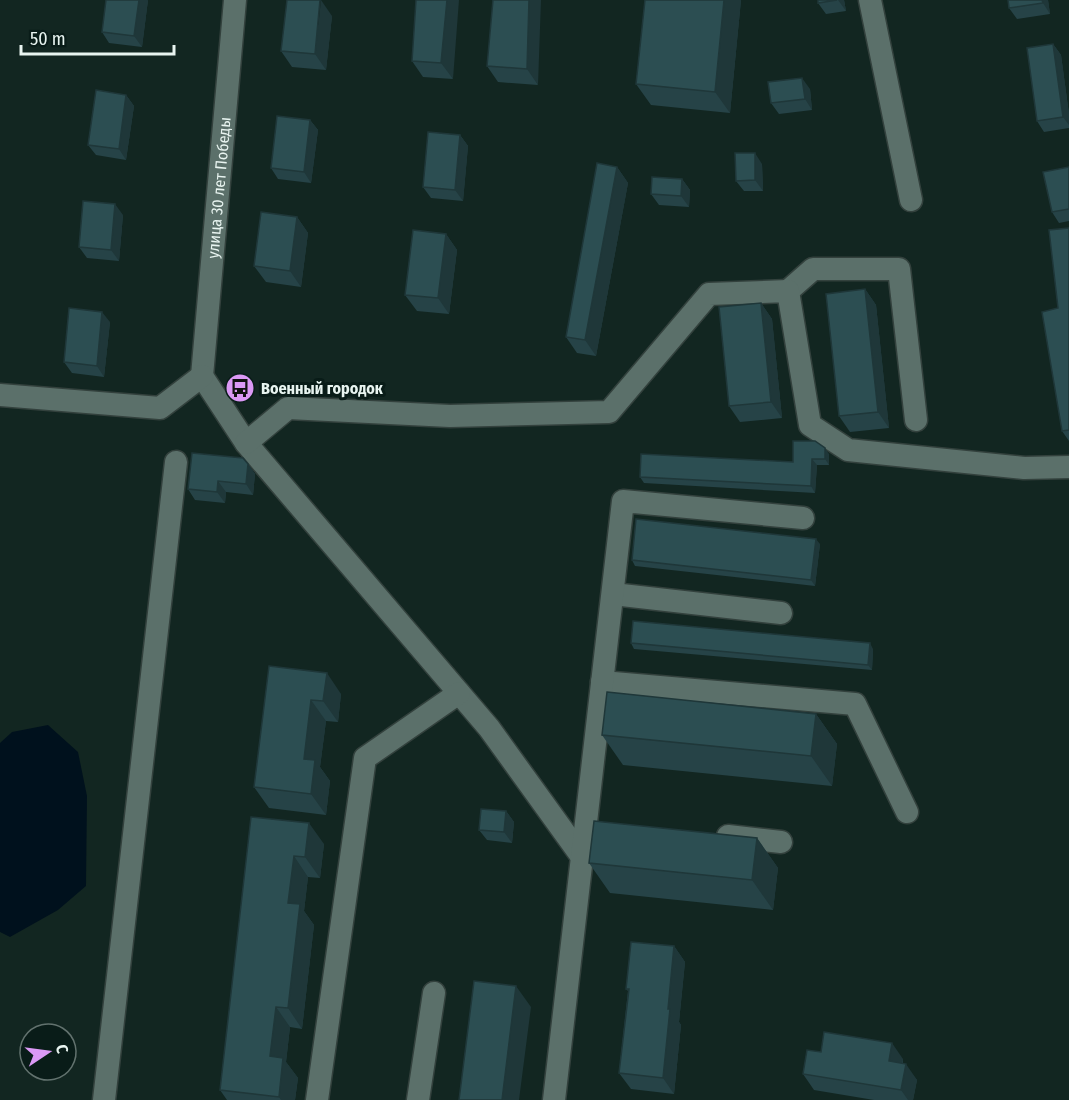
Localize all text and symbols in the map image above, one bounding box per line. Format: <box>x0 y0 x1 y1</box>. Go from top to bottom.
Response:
scale bar <box>21 18 174 56</box>
text: 50 m <box>30 28 66 50</box>
street label: улица 30 лет Победы <box>203 116 234 259</box>
bus stop icon: Военный городок <box>224 372 256 404</box>
place label: Военный городок <box>261 379 384 398</box>
north arrow <box>18 1022 78 1082</box>
text: С <box>52 1043 72 1056</box>

